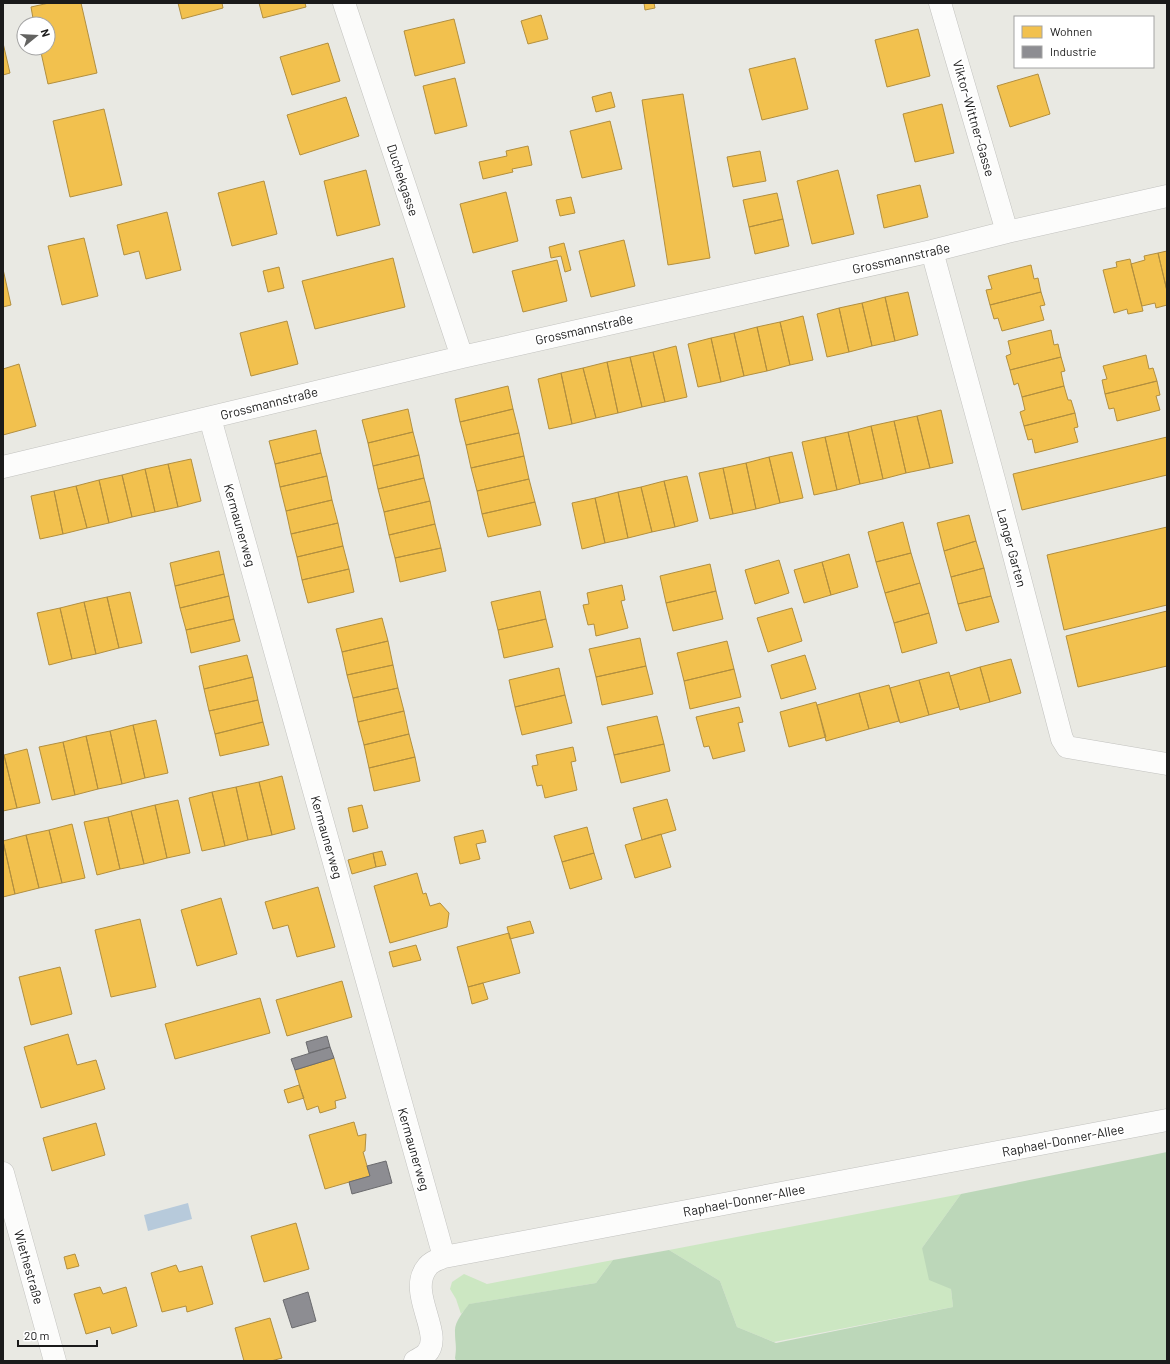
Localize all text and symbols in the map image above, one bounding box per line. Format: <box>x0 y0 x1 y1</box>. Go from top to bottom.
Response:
north arrow <box>16 16 56 56</box>
legend <box>1014 16 1154 68</box>
text: Wohnen <box>1050 24 1092 38</box>
text: N <box>39 27 53 38</box>
text: Industrie <box>1050 44 1096 58</box>
street label: Viktor-Wittner-Gasse <box>950 58 998 178</box>
street label: Duchekgasse <box>384 142 422 218</box>
street label: Grossmannstraße <box>851 239 952 277</box>
street label: Grossmannstraße <box>534 310 635 348</box>
street label: Grossmannstraße <box>219 383 319 423</box>
street label: Kermaunerweg <box>220 482 260 568</box>
street label: Langer Garten <box>994 507 1030 589</box>
street label: Kermaunerweg <box>307 794 347 880</box>
street label: Kermaunerweg <box>394 1106 434 1192</box>
street label: Raphael-Donner-Allee <box>1001 1120 1125 1160</box>
street label: Raphael-Donner-Allee <box>682 1180 806 1220</box>
street label: Wiethestraße <box>11 1228 47 1306</box>
scale bar <box>18 1322 97 1348</box>
text: 20 m <box>24 1328 50 1342</box>

